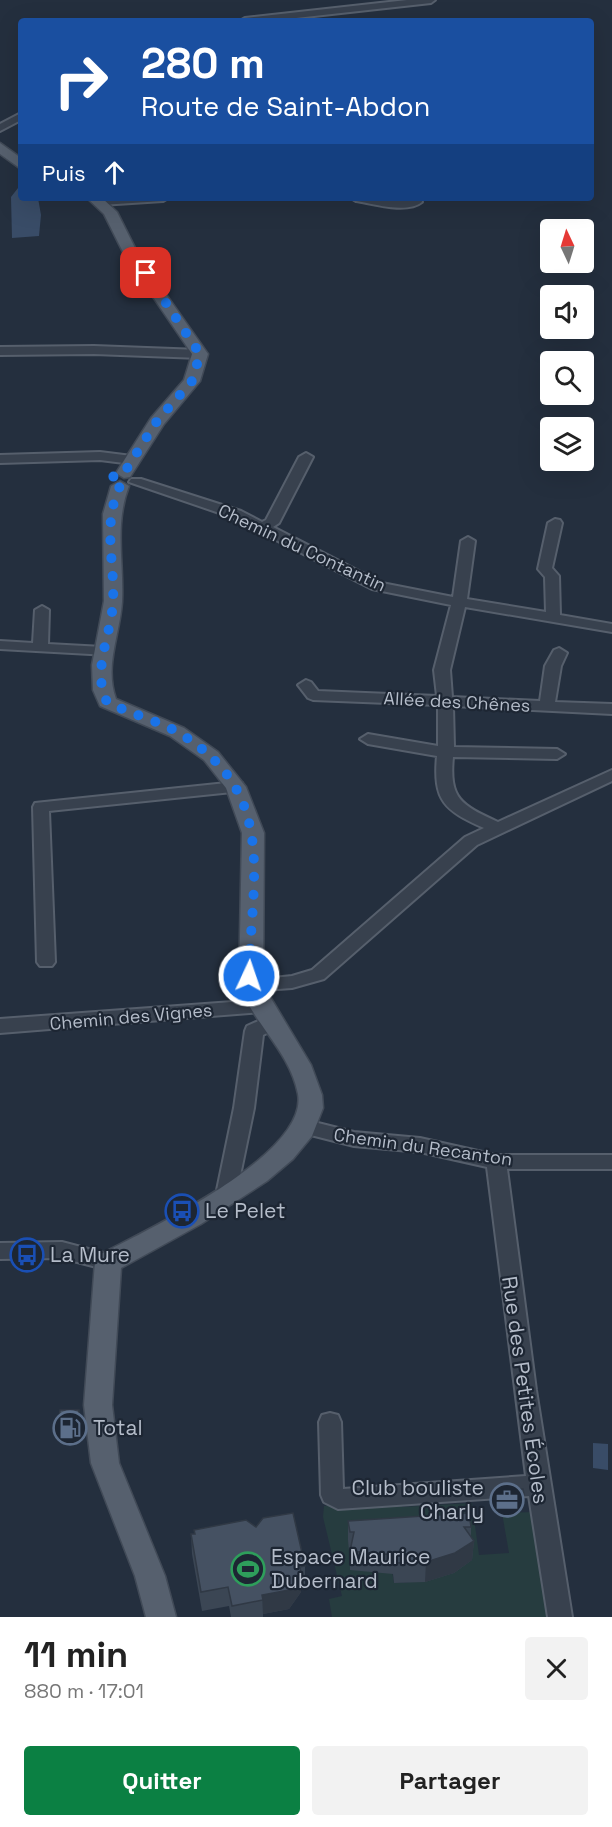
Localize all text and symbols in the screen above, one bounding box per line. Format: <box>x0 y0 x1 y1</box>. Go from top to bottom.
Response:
text: 280 m <box>141 37 265 90</box>
icon: right <box>42 42 120 120</box>
text: Route de Saint-Abdon <box>141 89 430 124</box>
icon: ahead <box>98 156 131 189</box>
text: Puis <box>42 159 86 187</box>
north arrow <box>540 219 594 273</box>
map controls <box>540 219 594 471</box>
pin <box>120 247 171 298</box>
icon: arrive <box>129 256 162 289</box>
button: sound <box>540 285 594 339</box>
button: search <box>540 351 594 405</box>
button: layers <box>540 417 594 471</box>
street label: Chemin du Contantin <box>215 499 390 597</box>
street label: Allée des Chênes <box>383 686 531 717</box>
position arrow <box>217 944 281 1008</box>
street label: Chemin des Vignes <box>49 998 213 1035</box>
street label: Chemin du Recanton <box>332 1123 514 1170</box>
bus stop icon: Le Pelet <box>164 1193 200 1229</box>
place label: Le Pelet <box>205 1197 286 1224</box>
bus stop icon: La Mure <box>9 1237 45 1273</box>
place label: La Mure <box>50 1241 130 1268</box>
street label: Rue des Petites Écoles <box>496 1274 555 1506</box>
fuel station icon: Total <box>52 1410 88 1446</box>
place label: Total <box>93 1414 143 1441</box>
place label: Club bouliste Charly <box>351 1474 484 1525</box>
office icon: Club bouliste Charly <box>489 1482 525 1518</box>
place label: Espace Maurice Dubernard <box>271 1543 430 1594</box>
sports icon: Espace Maurice Dubernard <box>230 1551 266 1587</box>
text: 11 min <box>24 1632 128 1678</box>
button: close <box>525 1637 588 1700</box>
text: 880 m · 17:01 <box>24 1678 144 1704</box>
button: Quitter <box>24 1746 300 1815</box>
button: Partager <box>312 1746 588 1815</box>

